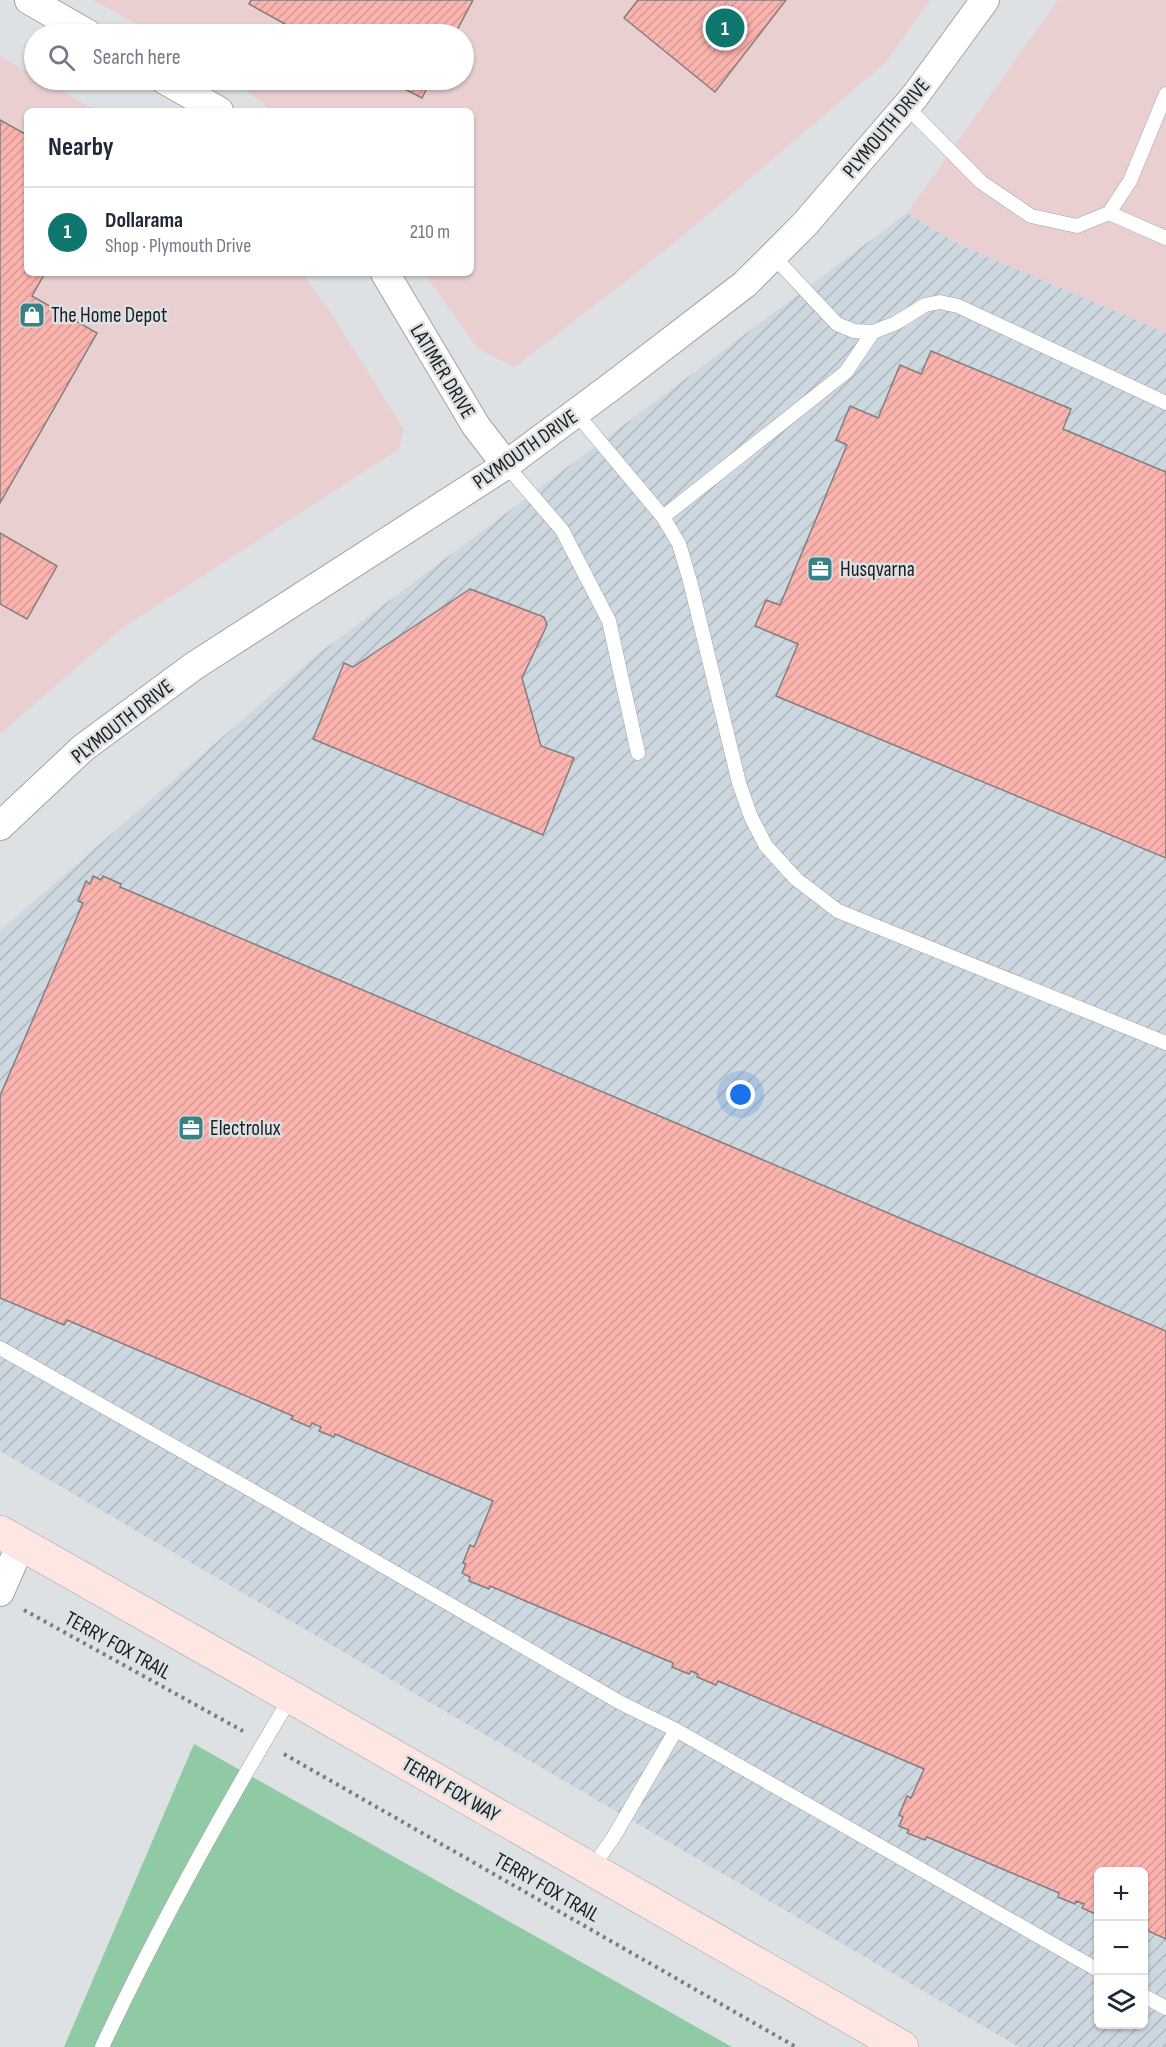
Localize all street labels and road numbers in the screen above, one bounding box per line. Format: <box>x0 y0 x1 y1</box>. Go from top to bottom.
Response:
street label: PLYMOUTH DRIVE <box>838 73 935 183</box>
street label: LATIMER DRIVE <box>405 320 480 423</box>
street label: PLYMOUTH DRIVE <box>468 404 583 495</box>
street label: PLYMOUTH DRIVE <box>66 674 178 769</box>
street label: TERRY FOX TRAIL <box>60 1606 175 1685</box>
street label: TERRY FOX WAY <box>397 1751 504 1828</box>
street label: TERRY FOX TRAIL <box>490 1847 604 1928</box>

